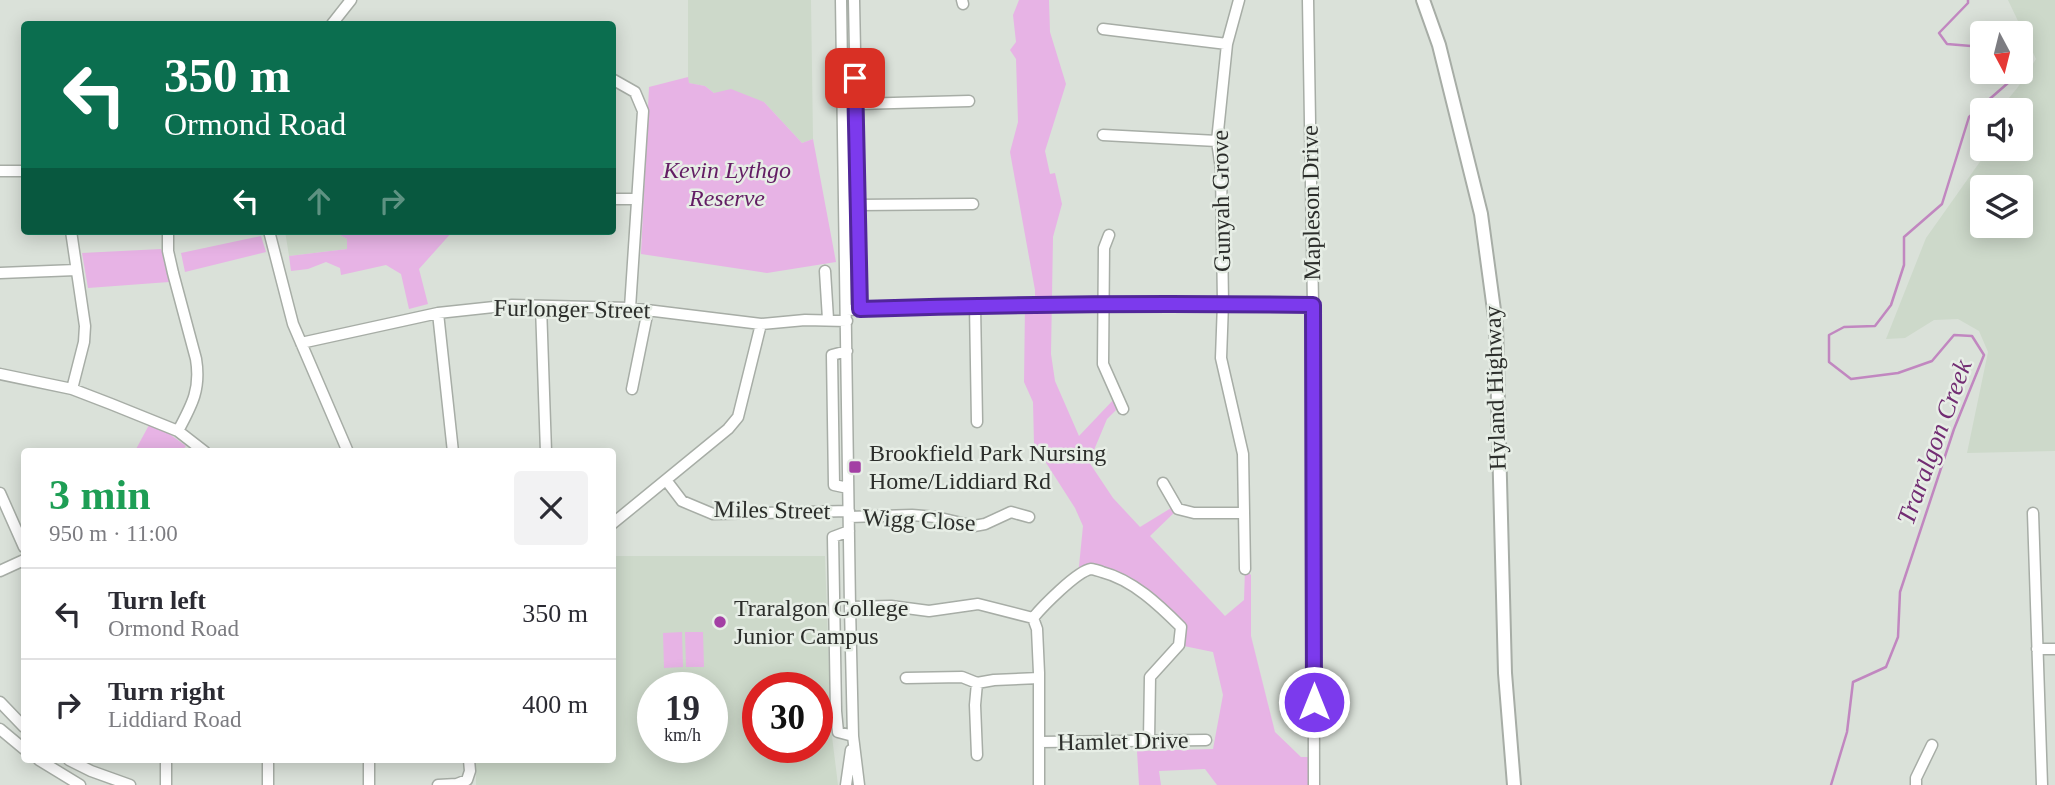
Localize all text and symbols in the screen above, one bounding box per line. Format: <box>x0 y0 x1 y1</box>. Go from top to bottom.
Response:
north arrow <box>1970 21 2034 84</box>
map controls <box>1970 21 2033 238</box>
text: 350 m <box>164 48 291 103</box>
pin <box>825 48 885 108</box>
icon: left <box>49 49 140 140</box>
icon: arrive <box>836 59 874 97</box>
button: sound <box>1970 98 2033 161</box>
text: Ormond Road <box>164 106 346 142</box>
street label: Mapleson Drive <box>1297 125 1325 281</box>
street label: Gunyah Grove <box>1207 130 1235 272</box>
park label: Kevin Lythgo Reserve <box>662 157 791 211</box>
button: layers <box>1970 175 2033 238</box>
icon: left <box>227 182 265 220</box>
icon: ahead <box>300 182 338 220</box>
icon: right <box>373 182 411 220</box>
street label: Furlonger Street <box>493 295 651 323</box>
street label: Hyland Highway <box>1479 305 1511 471</box>
water label: Traralgon Creek <box>1891 355 1978 528</box>
place label: Brookfield Park Nursing Home/Liddiard Rd <box>869 440 1106 494</box>
marker: Brookfield Park Nursing Home/Liddiard Rd <box>847 459 863 475</box>
button: close <box>514 471 588 545</box>
text: 3 min <box>49 472 151 518</box>
street label: Miles Street <box>713 496 831 524</box>
street label: Wigg Close <box>862 504 976 536</box>
text: 950 m · 11:00 <box>49 521 178 546</box>
text: Turn left <box>108 586 206 615</box>
icon: left <box>49 595 87 633</box>
place label: Traralgon College Junior Campus <box>734 595 908 649</box>
text: 350 m <box>522 599 588 628</box>
marker: Traralgon College Junior Campus <box>712 614 728 630</box>
text: Ormond Road <box>108 616 239 641</box>
position arrow <box>1277 665 1351 739</box>
speed limit sign: 30 <box>742 672 833 763</box>
text: Turn right <box>108 677 225 706</box>
icon: right <box>49 686 87 724</box>
text: 19 <box>665 689 700 728</box>
text: 400 m <box>522 690 588 719</box>
text: Liddiard Road <box>108 707 242 732</box>
text: km/h <box>664 725 701 745</box>
street label: Hamlet Drive <box>1057 727 1189 755</box>

